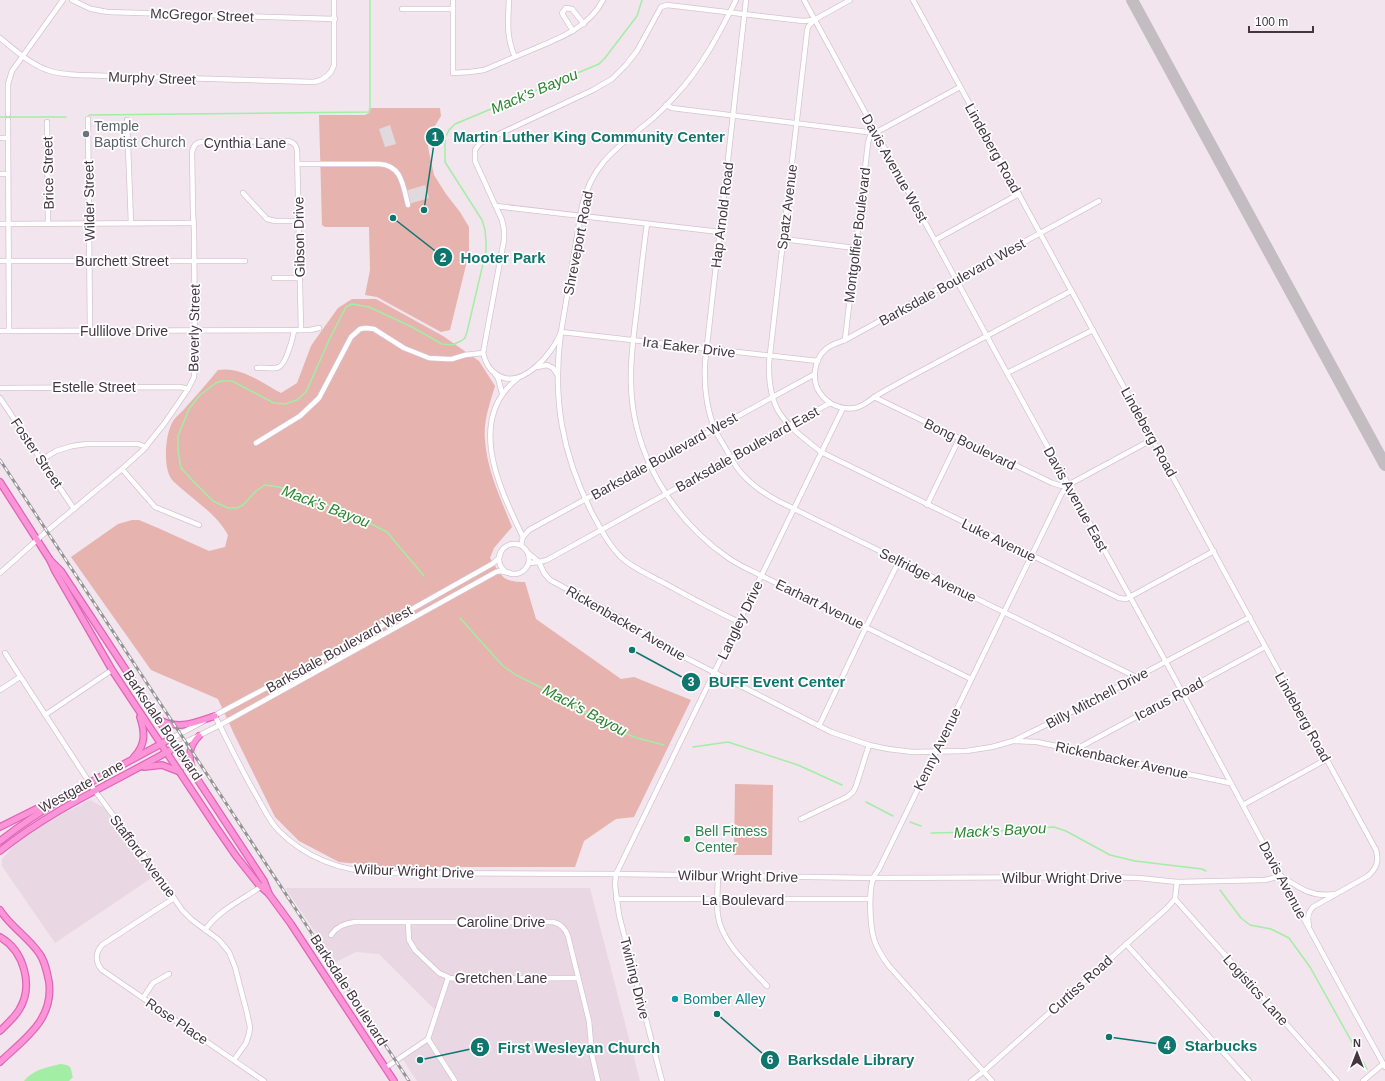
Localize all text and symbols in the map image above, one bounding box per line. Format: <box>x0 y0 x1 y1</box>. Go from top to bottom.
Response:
street label: McGregor Street <box>150 5 254 25</box>
scale bar <box>1249 8 1313 34</box>
text: 100 m <box>1255 15 1288 29</box>
water label: Mack's Bayou <box>488 65 581 117</box>
street label: Murphy Street <box>108 68 196 88</box>
street label: Lindeberg Road <box>962 101 1024 195</box>
street label: Davis Avenue West <box>859 111 931 225</box>
place label: Temple Baptist Church <box>94 118 186 150</box>
callout: Martin Luther King Community Center <box>425 123 733 150</box>
text: Martin Luther King Community Center <box>453 128 725 145</box>
marker: Temple Baptist Church <box>81 129 91 139</box>
text: 1 <box>432 130 439 144</box>
street label: Cynthia Lane <box>204 135 286 151</box>
street label: Brice Street <box>39 136 57 210</box>
street label: Wilder Street <box>80 160 98 242</box>
street label: Hap Arnold Road <box>708 161 736 269</box>
street label: Spatz Avenue <box>774 163 800 251</box>
street label: Montgolfier Boulevard <box>841 166 873 304</box>
street label: Shreveport Road <box>560 190 596 296</box>
street label: Gibson Drive <box>290 196 308 278</box>
street label: Barksdale Boulevard West <box>876 235 1028 329</box>
callout: Hooter Park <box>433 244 554 271</box>
text: Hooter Park <box>460 249 546 266</box>
text: 2 <box>440 251 447 265</box>
street label: Burchett Street <box>75 253 169 269</box>
street label: Beverly Street <box>185 284 203 372</box>
street label: Fullilove Drive <box>80 323 168 339</box>
street label: Ira Eaker Drive <box>642 333 737 361</box>
street label: Estelle Street <box>52 379 136 395</box>
street label: Lindeberg Road <box>1118 385 1180 479</box>
street label: Barksdale Boulevard East <box>673 403 821 495</box>
street label: Barksdale Boulevard West <box>588 409 740 503</box>
street label: Foster Street <box>8 415 66 491</box>
street label: Bong Boulevard <box>922 415 1018 473</box>
street label: Davis Avenue East <box>1041 444 1111 554</box>
water label: Mack's Bayou <box>280 481 373 531</box>
street label: Luke Avenue <box>959 515 1039 565</box>
street label: Selfridge Avenue <box>877 545 979 605</box>
street label: Earhart Avenue <box>773 576 867 632</box>
street label: Langley Drive <box>714 578 766 662</box>
street label: Rickenbacker Avenue <box>563 582 689 664</box>
street label: Barksdale Boulevard West <box>263 602 415 696</box>
street label: Billy Mitchell Drive <box>1043 664 1151 732</box>
street label: Barksdale Boulevard <box>120 667 206 783</box>
callout: BUFF Event Center <box>681 668 854 695</box>
street label: Lindeberg Road <box>1272 670 1334 764</box>
text: BUFF Event Center <box>709 673 846 690</box>
street label: Icarus Road <box>1132 674 1206 724</box>
text: 3 <box>688 675 695 689</box>
water label: Mack's Bayou <box>540 681 631 740</box>
street label: Kenny Avenue <box>910 705 964 793</box>
street label: Rickenbacker Avenue <box>1054 738 1190 782</box>
street label: Westgate Lane <box>36 756 126 816</box>
street label: Stafford Avenue <box>107 812 179 901</box>
water label: Mack's Bayou <box>953 819 1047 841</box>
place label: Bell Fitness Center <box>695 823 767 855</box>
marker: Bell Fitness Center <box>682 834 692 844</box>
street label: Davis Avenue <box>1256 839 1310 922</box>
street label: Wilbur Wright Drive <box>354 861 475 881</box>
street label: Wilbur Wright Drive <box>678 867 799 885</box>
street label: Wilbur Wright Drive <box>1002 870 1122 886</box>
street label: La Boulevard <box>702 892 784 908</box>
street label: Caroline Drive <box>457 914 546 930</box>
street label: Barksdale Boulevard <box>307 931 391 1049</box>
street label: Twining Drive <box>617 935 653 1021</box>
street label: Logistics Lane <box>1220 951 1292 1029</box>
street label: Curtiss Road <box>1045 952 1115 1018</box>
street label: Gretchen Lane <box>455 970 548 986</box>
place label: Bomber Alley <box>683 991 765 1007</box>
street label: Rose Place <box>143 994 211 1048</box>
marker: Bomber Alley <box>670 994 680 1004</box>
callout: Starbucks <box>1157 1032 1266 1059</box>
north arrow <box>1337 1033 1377 1073</box>
callout: First Wesleyan Church <box>470 1034 668 1061</box>
text: Starbucks <box>1185 1037 1257 1054</box>
text: N <box>1353 1037 1361 1049</box>
text: First Wesleyan Church <box>498 1039 660 1056</box>
text: 4 <box>1164 1039 1171 1053</box>
text: 5 <box>477 1041 484 1055</box>
callout: Barksdale Library <box>760 1047 923 1074</box>
text: Barksdale Library <box>788 1051 915 1068</box>
text: 6 <box>767 1053 774 1067</box>

